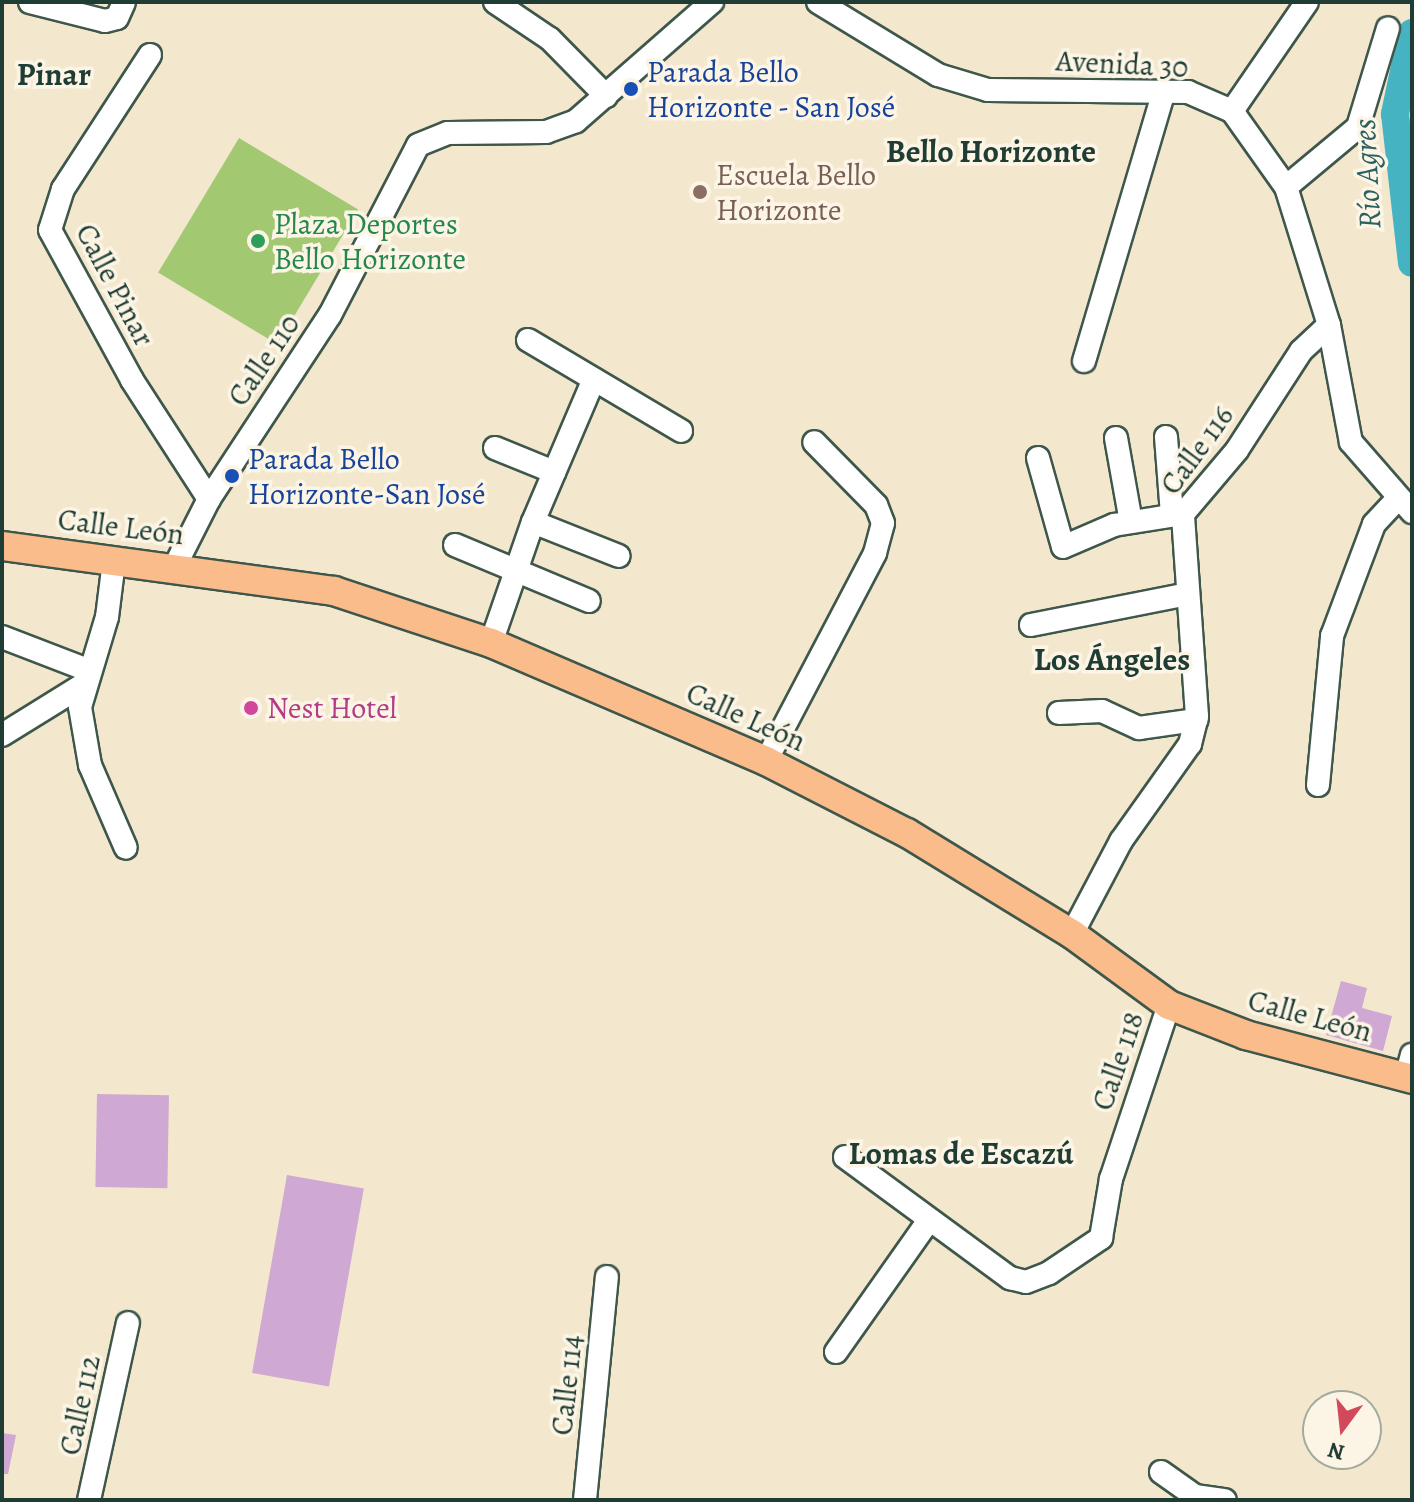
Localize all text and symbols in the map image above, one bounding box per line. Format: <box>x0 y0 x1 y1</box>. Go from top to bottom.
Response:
street label: Avenida 30 <box>1055 43 1189 85</box>
place label: Parada Bello Horizonte - San José <box>647 54 896 124</box>
district label: Pinar <box>17 55 91 93</box>
marker: Parada Bello Horizonte - San José <box>622 80 640 98</box>
water label: Río Agres <box>1345 118 1389 230</box>
district label: Bello Horizonte <box>886 132 1096 170</box>
place label: Escuela Bello Horizonte <box>716 157 876 228</box>
marker: Escuela Bello Horizonte <box>691 183 709 201</box>
place label: Plaza Deportes Bello Horizonte <box>274 206 466 276</box>
street label: Calle Pinar <box>68 218 162 352</box>
marker: Plaza Deportes Bello Horizonte <box>249 232 267 250</box>
street label: Calle 110 <box>220 307 308 413</box>
street label: Calle 116 <box>1153 398 1241 502</box>
place label: Parada Bello Horizonte-San José <box>248 441 486 512</box>
marker: Parada Bello Horizonte-San José <box>223 467 241 485</box>
street label: Calle León <box>56 501 186 553</box>
district label: Los Ángeles <box>1034 640 1190 678</box>
street label: Calle León <box>681 675 811 759</box>
place label: Nest Hotel <box>267 690 397 726</box>
marker: Nest Hotel <box>242 699 260 717</box>
street label: Calle León <box>1244 982 1376 1050</box>
street label: Calle 118 <box>1084 1007 1152 1115</box>
district label: Lomas de Escazú <box>848 1134 1074 1172</box>
street label: Calle 114 <box>544 1333 590 1437</box>
street label: Calle 112 <box>52 1352 108 1458</box>
north arrow <box>1302 1390 1382 1470</box>
text: N <box>1325 1435 1348 1468</box>

